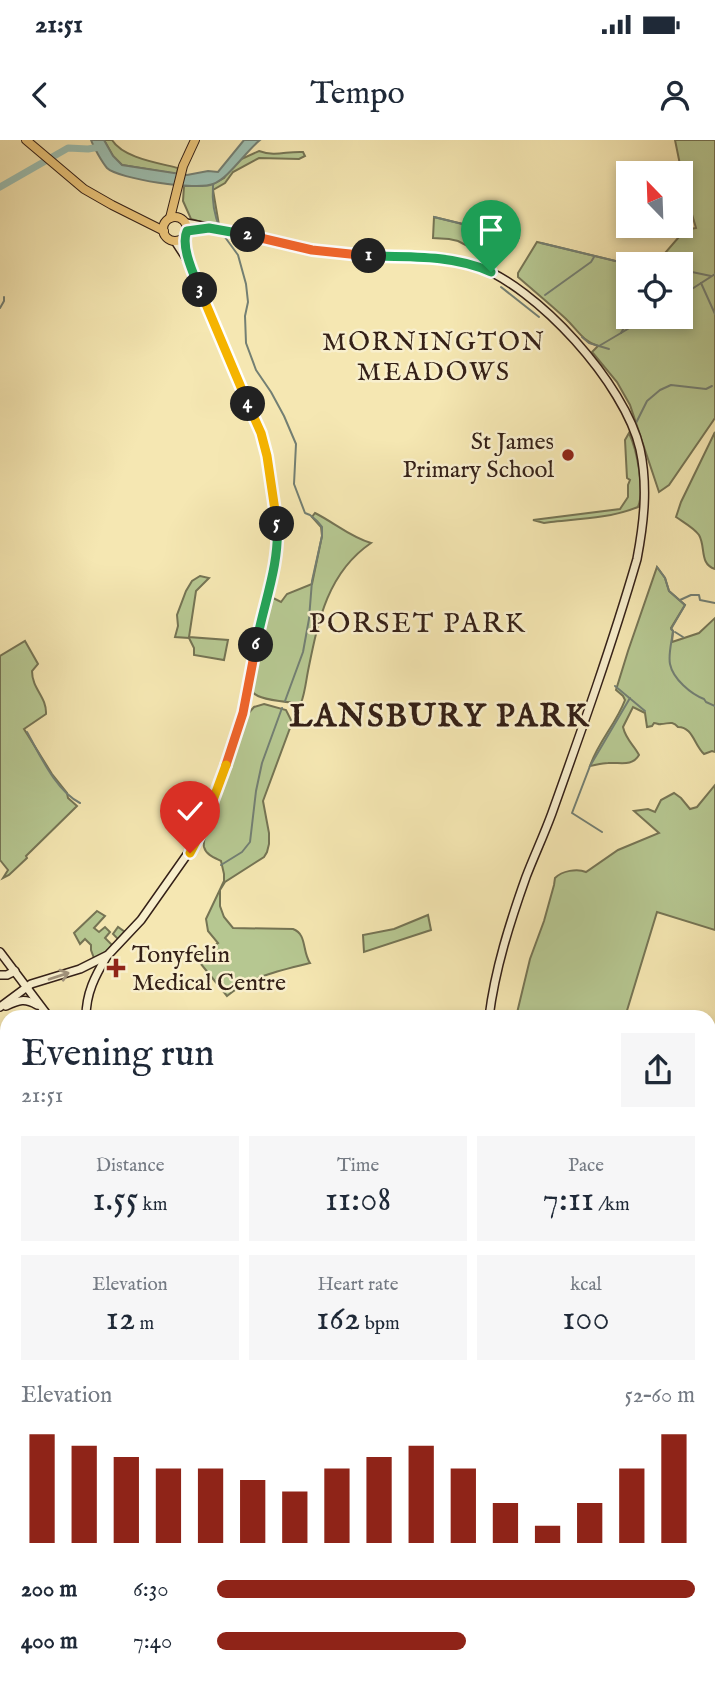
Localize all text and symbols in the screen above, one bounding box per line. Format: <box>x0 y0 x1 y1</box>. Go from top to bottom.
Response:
text: 21:51 <box>35 8 83 41</box>
text: Tempo <box>310 74 405 115</box>
icon: back <box>21 76 59 114</box>
icon: person <box>656 76 694 114</box>
north arrow <box>616 161 693 238</box>
map controls <box>616 161 693 329</box>
pin <box>461 200 521 272</box>
icon: arrive <box>472 211 510 249</box>
pin: 2 <box>230 218 266 252</box>
text: 2 <box>243 222 252 246</box>
pin: 1 <box>352 239 386 274</box>
text: 1 <box>365 243 372 267</box>
button: locate <box>616 252 693 329</box>
pin: 3 <box>182 272 218 308</box>
text: 3 <box>196 277 203 301</box>
district label: MORNINGTON MEADOWS <box>322 326 546 389</box>
pin: 4 <box>230 386 266 422</box>
text: 4 <box>243 391 252 415</box>
place label: St James Primary School <box>402 427 554 486</box>
marker: St James Primary School <box>560 447 576 463</box>
pin: 5 <box>260 506 294 542</box>
text: 5 <box>273 511 280 535</box>
district label: PORSET PARK <box>309 607 527 642</box>
pin: 6 <box>238 628 274 662</box>
text: 6 <box>251 632 260 656</box>
district label: LANSBURY PARK <box>289 697 591 738</box>
pin <box>160 781 220 853</box>
icon: check <box>171 792 209 830</box>
place label: Tonyfelin Medical Centre <box>132 940 286 999</box>
marker: Tonyfelin Medical Centre <box>106 958 126 978</box>
one-way arrow <box>48 969 70 982</box>
text: Evening run <box>21 1031 215 1079</box>
button: share <box>621 1033 695 1107</box>
text: 21:51 <box>21 1081 63 1110</box>
text: Distance <box>96 1154 164 1178</box>
text: Time <box>337 1154 379 1178</box>
text: Pace <box>568 1154 604 1178</box>
text: 1.55 <box>93 1178 138 1223</box>
text: 11:08 <box>325 1178 391 1223</box>
text: 7:11 <box>542 1178 594 1223</box>
text: km <box>138 1193 167 1217</box>
text: /km <box>594 1193 630 1217</box>
text: Elevation <box>92 1273 168 1297</box>
text: Heart rate <box>317 1273 399 1297</box>
text: kcal <box>570 1273 602 1297</box>
text: 12 <box>106 1297 135 1342</box>
text: 162 <box>316 1297 361 1342</box>
text: 100 <box>562 1297 610 1342</box>
text: m <box>135 1312 154 1336</box>
text: bpm <box>361 1312 400 1336</box>
text: Elevation <box>21 1381 112 1410</box>
text: 52–60 m <box>624 1381 695 1410</box>
text: 200 m <box>21 1575 77 1604</box>
text: 6:30 <box>133 1575 169 1604</box>
text: 400 m <box>21 1627 78 1656</box>
text: 7:40 <box>133 1627 172 1656</box>

